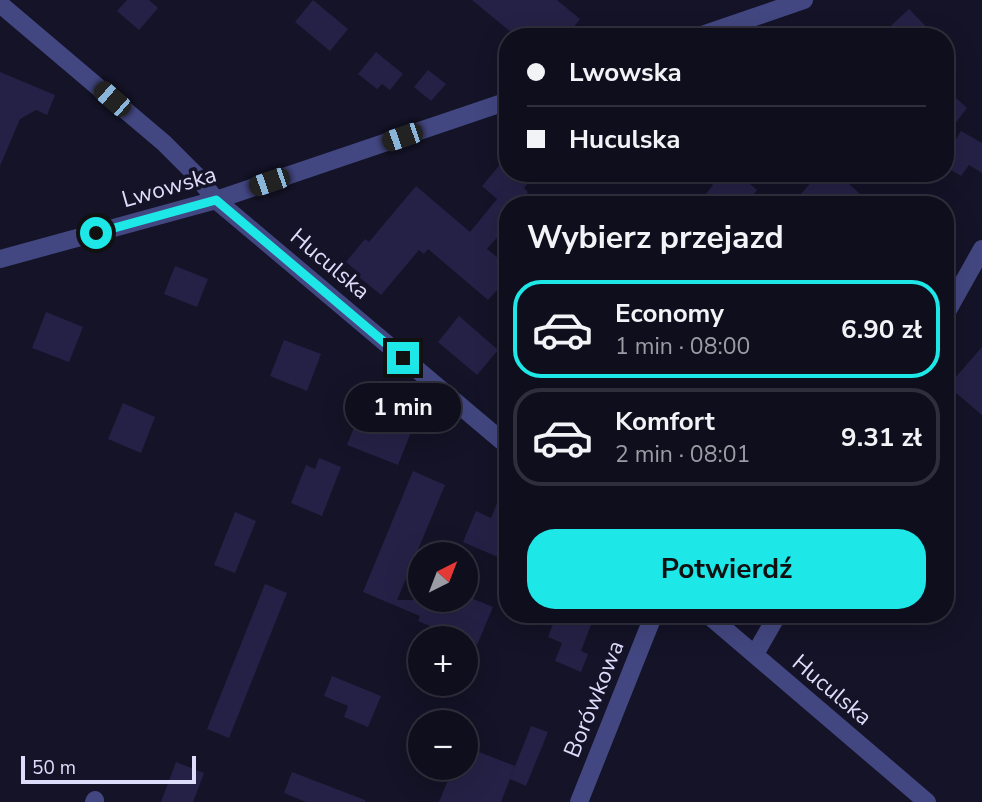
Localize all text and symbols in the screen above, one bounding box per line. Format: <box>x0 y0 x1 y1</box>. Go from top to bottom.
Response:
text: Lwowska <box>569 55 682 90</box>
car <box>90 77 135 121</box>
car <box>379 120 426 154</box>
text: Huculska <box>569 122 680 157</box>
street label: Lwowska <box>118 159 220 215</box>
car <box>246 165 293 199</box>
text: Wybierz przejazd <box>527 216 784 259</box>
route start <box>80 217 112 249</box>
street label: Huculska <box>284 221 376 307</box>
text: Economy <box>615 296 724 331</box>
icon: car <box>531 298 594 361</box>
text: 6.90 zł <box>841 312 922 347</box>
text: 1 min · 08:00 <box>615 331 750 362</box>
route end <box>387 342 419 374</box>
callout: 1 min <box>345 382 461 432</box>
text: 1 min <box>373 392 433 423</box>
text: Komfort <box>615 404 715 439</box>
icon: car <box>531 406 594 469</box>
text: 9.31 zł <box>841 420 922 455</box>
text: 2 min · 08:01 <box>615 439 750 470</box>
button: Potwierdź <box>527 529 926 609</box>
north arrow <box>408 542 478 612</box>
map controls <box>408 542 478 780</box>
button: + <box>408 626 478 696</box>
street label: Borówkowa <box>556 636 632 762</box>
street label: Huculska <box>786 647 878 733</box>
button: − <box>408 710 478 780</box>
scale bar <box>21 753 196 785</box>
text: 50 m <box>32 755 76 781</box>

